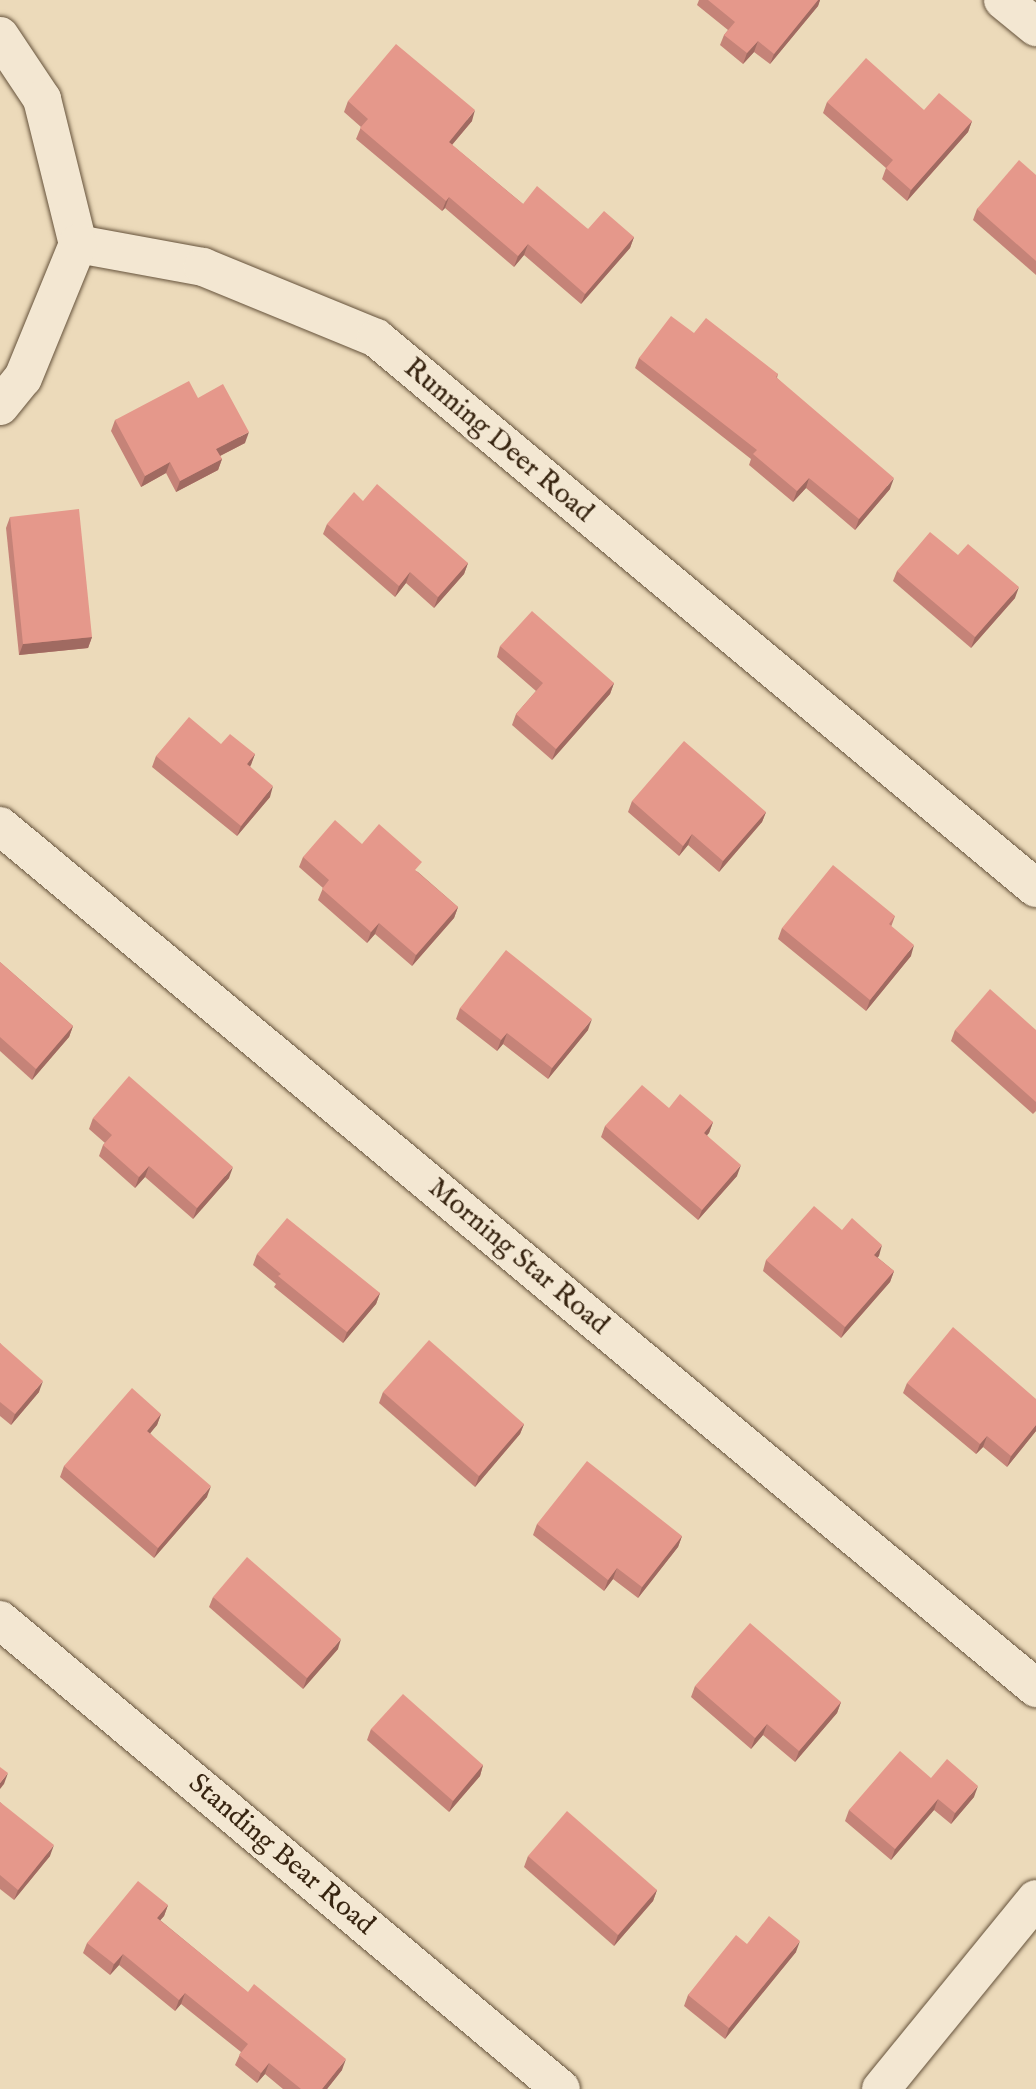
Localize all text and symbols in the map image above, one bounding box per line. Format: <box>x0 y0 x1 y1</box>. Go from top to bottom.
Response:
street label: Running Deer Road <box>396 352 600 530</box>
street label: Morning Star Road <box>421 1172 615 1342</box>
street label: Standing Bear Road <box>181 1767 381 1943</box>

